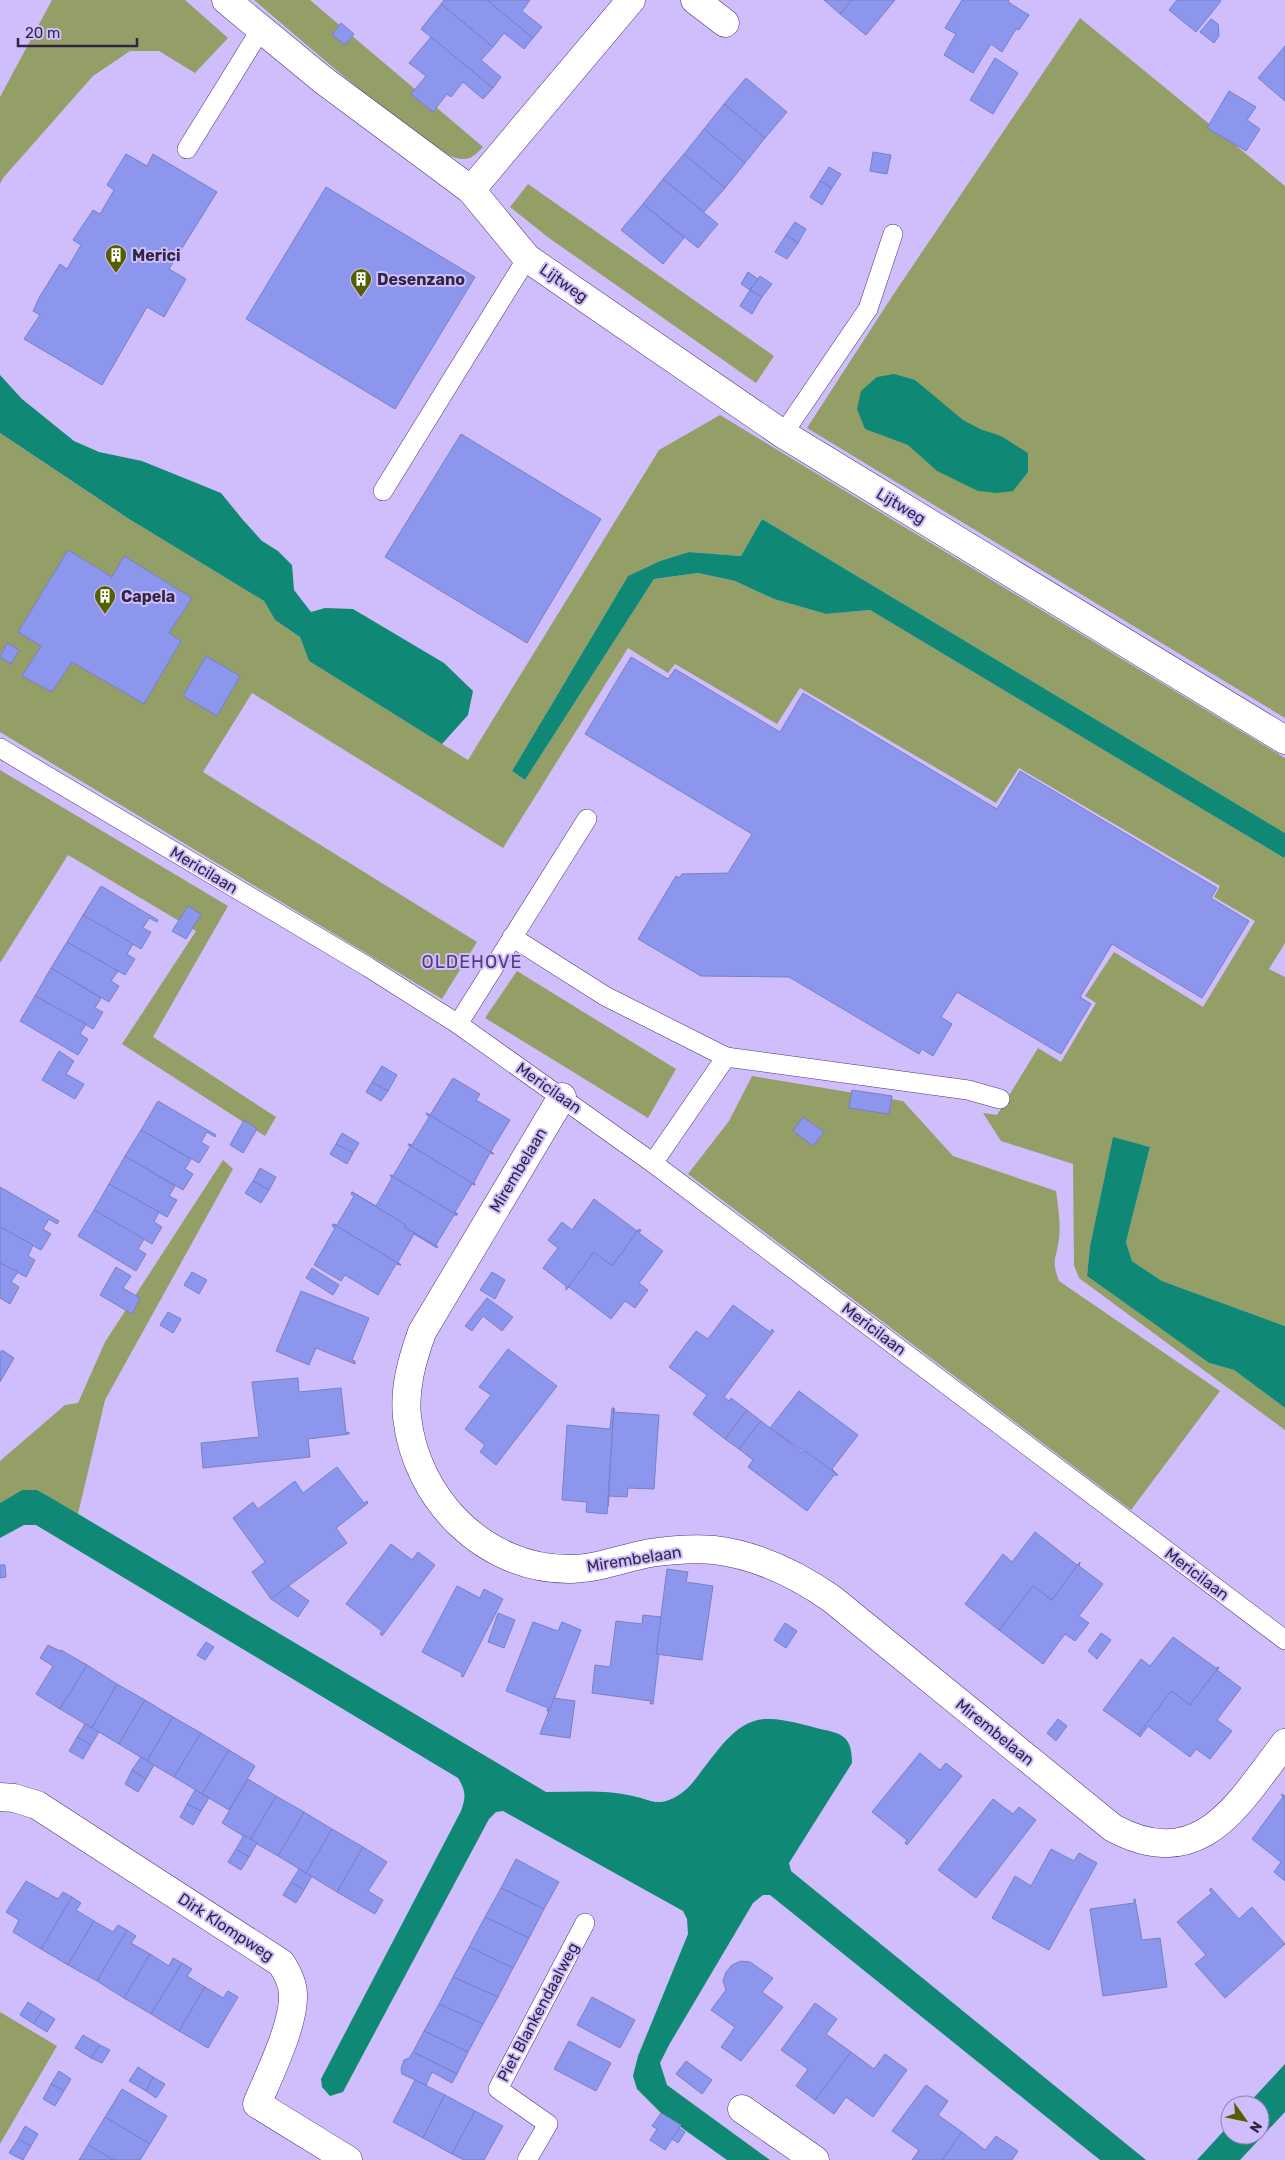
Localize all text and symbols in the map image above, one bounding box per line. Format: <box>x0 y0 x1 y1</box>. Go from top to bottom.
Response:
scale bar <box>18 15 136 47</box>
text: 20 m <box>25 24 60 42</box>
building icon: Merici <box>104 243 128 274</box>
place label: Merici <box>132 246 181 265</box>
street label: Lijtweg <box>536 260 592 306</box>
building icon: Desenzano <box>349 267 373 298</box>
place label: Desenzano <box>377 270 465 289</box>
street label: Lijtweg <box>873 484 929 528</box>
building icon: Capela <box>93 584 117 615</box>
place label: Capela <box>121 587 175 606</box>
street label: Mericilaan <box>167 842 241 898</box>
district label: OLDEHOVE <box>421 951 523 973</box>
street label: Mericilaan <box>513 1059 585 1117</box>
street label: Mirembelaan <box>485 1124 551 1216</box>
street label: Mericilaan <box>838 1299 910 1359</box>
street label: Mirembelaan <box>585 1542 683 1576</box>
street label: Mericilaan <box>1161 1544 1233 1604</box>
street label: Mirembelaan <box>952 1695 1038 1769</box>
street label: Dirk Klompweg <box>175 1889 277 1965</box>
street label: Piet Blankendaalweg <box>493 1939 583 2085</box>
north arrow <box>1220 2095 1270 2145</box>
text: N <box>1246 2118 1265 2136</box>

